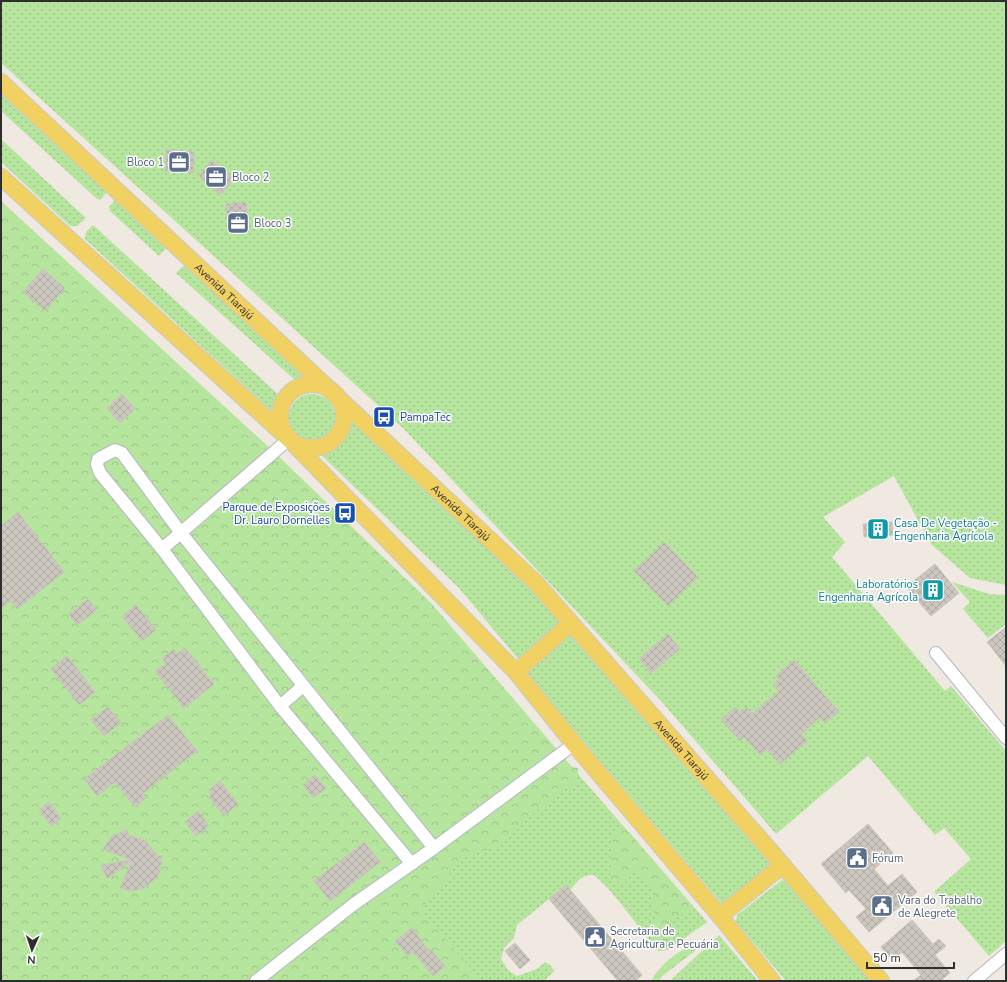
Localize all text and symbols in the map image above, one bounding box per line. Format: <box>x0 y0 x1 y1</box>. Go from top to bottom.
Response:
office icon: Bloco 1 <box>166 149 192 175</box>
place label: Bloco 1 <box>127 155 164 170</box>
office icon: Bloco 2 <box>203 164 229 190</box>
place label: Bloco 2 <box>232 170 269 185</box>
office icon: Bloco 3 <box>225 210 251 236</box>
place label: Bloco 3 <box>254 216 291 231</box>
street label: Avenida Tiarajú <box>191 260 257 323</box>
bus stop icon: PampaTec <box>371 404 397 430</box>
place label: PampaTec <box>400 410 451 425</box>
street label: Avenida Tiarajú <box>427 481 494 545</box>
place label: Parque de Exposições Dr. Lauro Dornelles <box>222 500 330 528</box>
bus stop icon: Parque de Exposições Dr. Lauro Dornelles <box>332 500 358 526</box>
building icon: Casa De Vegetação - Engenharia Agrícola <box>865 516 891 542</box>
place label: Casa De Vegetação - Engenharia Agrícola <box>894 516 997 544</box>
place label: Laboratórios Engenharia Agrícola <box>818 577 918 605</box>
building icon: Laboratórios Engenharia Agrícola <box>920 577 946 603</box>
street label: Avenida Tiarajú <box>650 716 712 783</box>
public building icon: Fórum <box>844 845 870 871</box>
place label: Fórum <box>872 851 903 866</box>
public building icon: Vara do Trabalho de Alegrete <box>869 893 895 919</box>
place label: Vara do Trabalho de Alegrete <box>897 893 982 921</box>
public building icon: Secretaria de Agricultura e Pecuária <box>582 924 608 950</box>
place label: Secretaria de Agricultura e Pecuária <box>610 924 719 952</box>
north arrow <box>12 930 52 970</box>
scale bar <box>867 944 954 970</box>
text: 50 m <box>873 950 901 966</box>
text: N <box>27 952 36 967</box>

